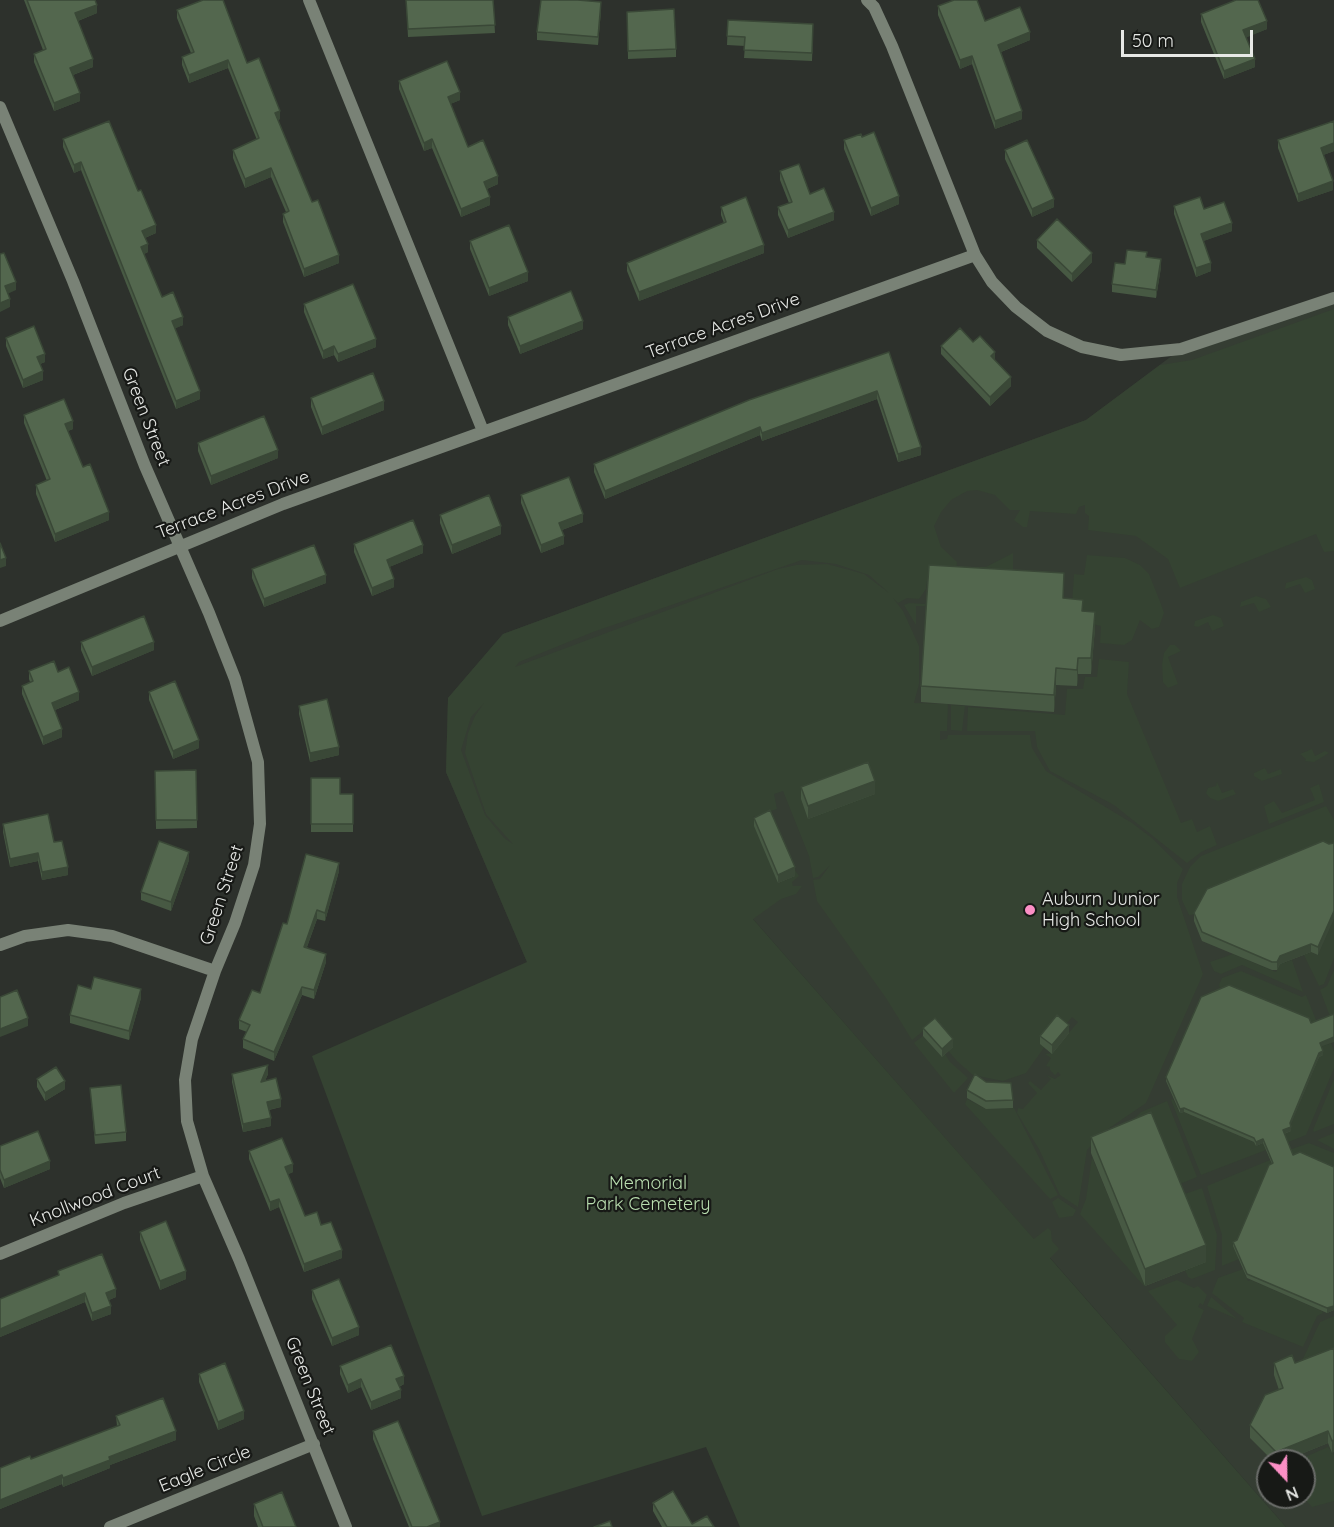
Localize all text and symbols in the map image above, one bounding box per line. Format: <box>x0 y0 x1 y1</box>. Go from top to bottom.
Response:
scale bar <box>1124 18 1256 56</box>
text: 50 m <box>1132 29 1174 52</box>
street label: Terrace Acres Drive <box>643 288 803 364</box>
street label: Green Street <box>117 365 175 469</box>
street label: Terrace Acres Drive <box>153 466 313 544</box>
street label: Green Street <box>196 842 248 948</box>
place label: Auburn Junior High School <box>1042 889 1160 932</box>
marker: Auburn Junior High School <box>1023 903 1037 917</box>
street label: Knollwood Court <box>27 1162 163 1232</box>
park label: Memorial Park Cemetery <box>586 1173 710 1216</box>
street label: Green Street <box>281 1334 339 1438</box>
street label: Eagle Circle <box>156 1441 254 1497</box>
north arrow <box>1256 1449 1316 1509</box>
text: N <box>1283 1482 1301 1505</box>

